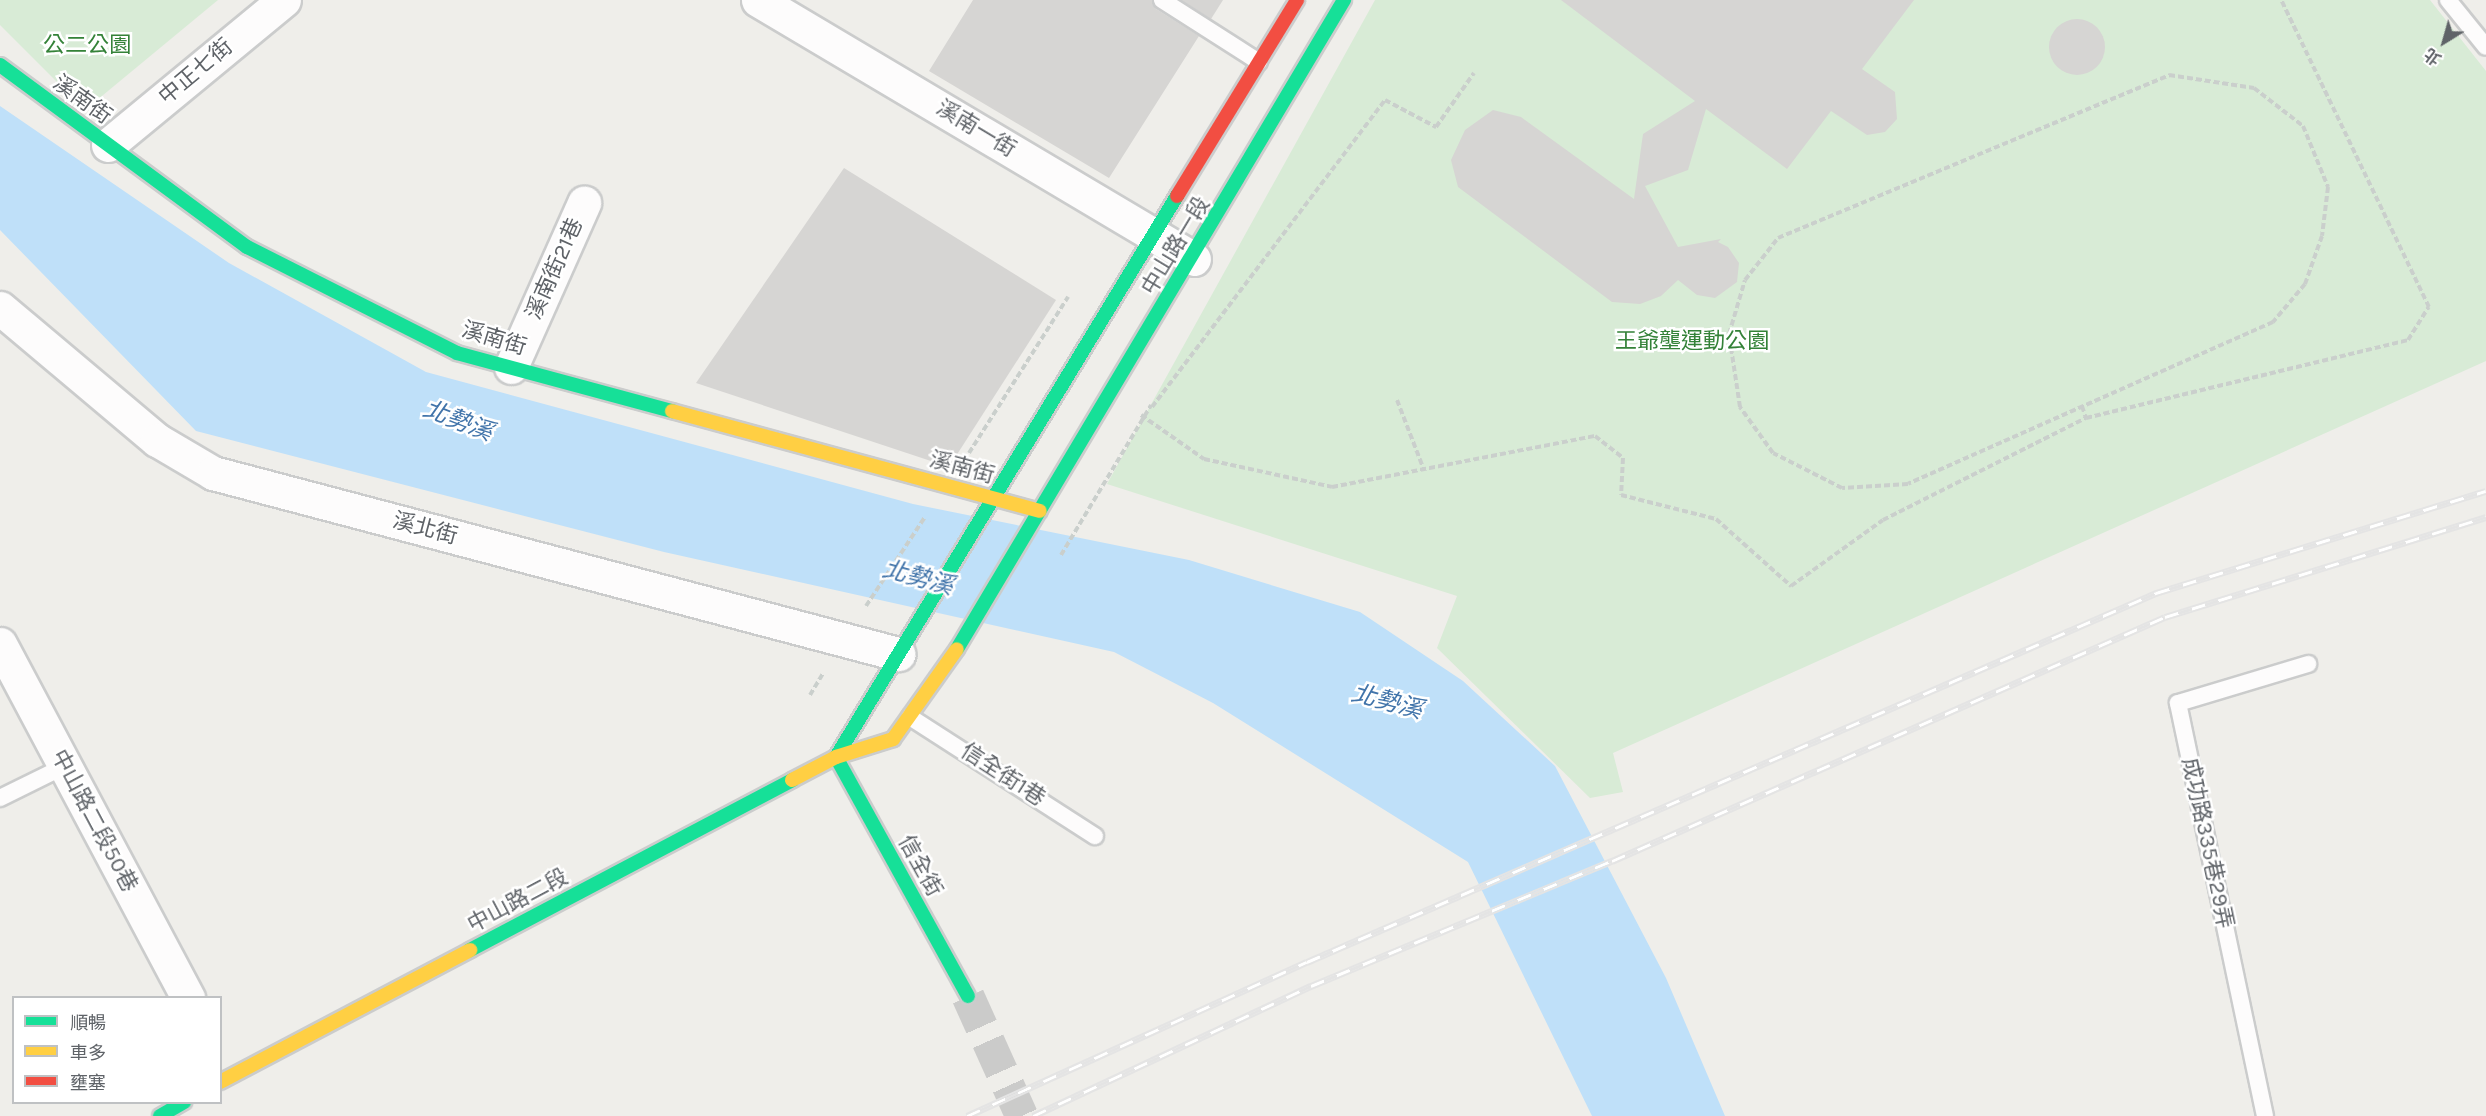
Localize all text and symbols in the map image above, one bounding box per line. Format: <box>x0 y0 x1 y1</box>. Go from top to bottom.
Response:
north arrow <box>2414 12 2474 72</box>
park label: 公二公園 <box>43 33 131 59</box>
street label: 中正七街 <box>154 34 238 110</box>
text: 北 <box>2421 44 2445 69</box>
street label: 溪南街 <box>48 70 116 130</box>
street label: 溪南一街 <box>931 95 1021 163</box>
street label: 中山路一段 <box>1136 192 1216 300</box>
street label: 溪南街21巷 <box>521 214 589 324</box>
street label: 溪南街 <box>459 317 529 361</box>
park label: 王爺壟運動公園 <box>1615 329 1769 355</box>
water label: 北勢溪 <box>419 395 497 447</box>
street label: 溪南街 <box>927 447 997 489</box>
street label: 溪北街 <box>390 508 460 550</box>
water label: 北勢溪 <box>879 555 957 601</box>
water label: 北勢溪 <box>1348 679 1426 725</box>
street label: 信全街1巷 <box>956 738 1050 812</box>
street label: 中山路二段50巷 <box>45 745 143 897</box>
street label: 成功路335巷29弄 <box>2176 755 2238 931</box>
street label: 信全街 <box>892 831 948 901</box>
street label: 中山路二段 <box>463 864 573 938</box>
legend <box>12 996 222 1104</box>
text: 順暢 <box>70 1012 106 1034</box>
text: 車多 <box>70 1042 106 1064</box>
text: 壅塞 <box>70 1072 106 1094</box>

